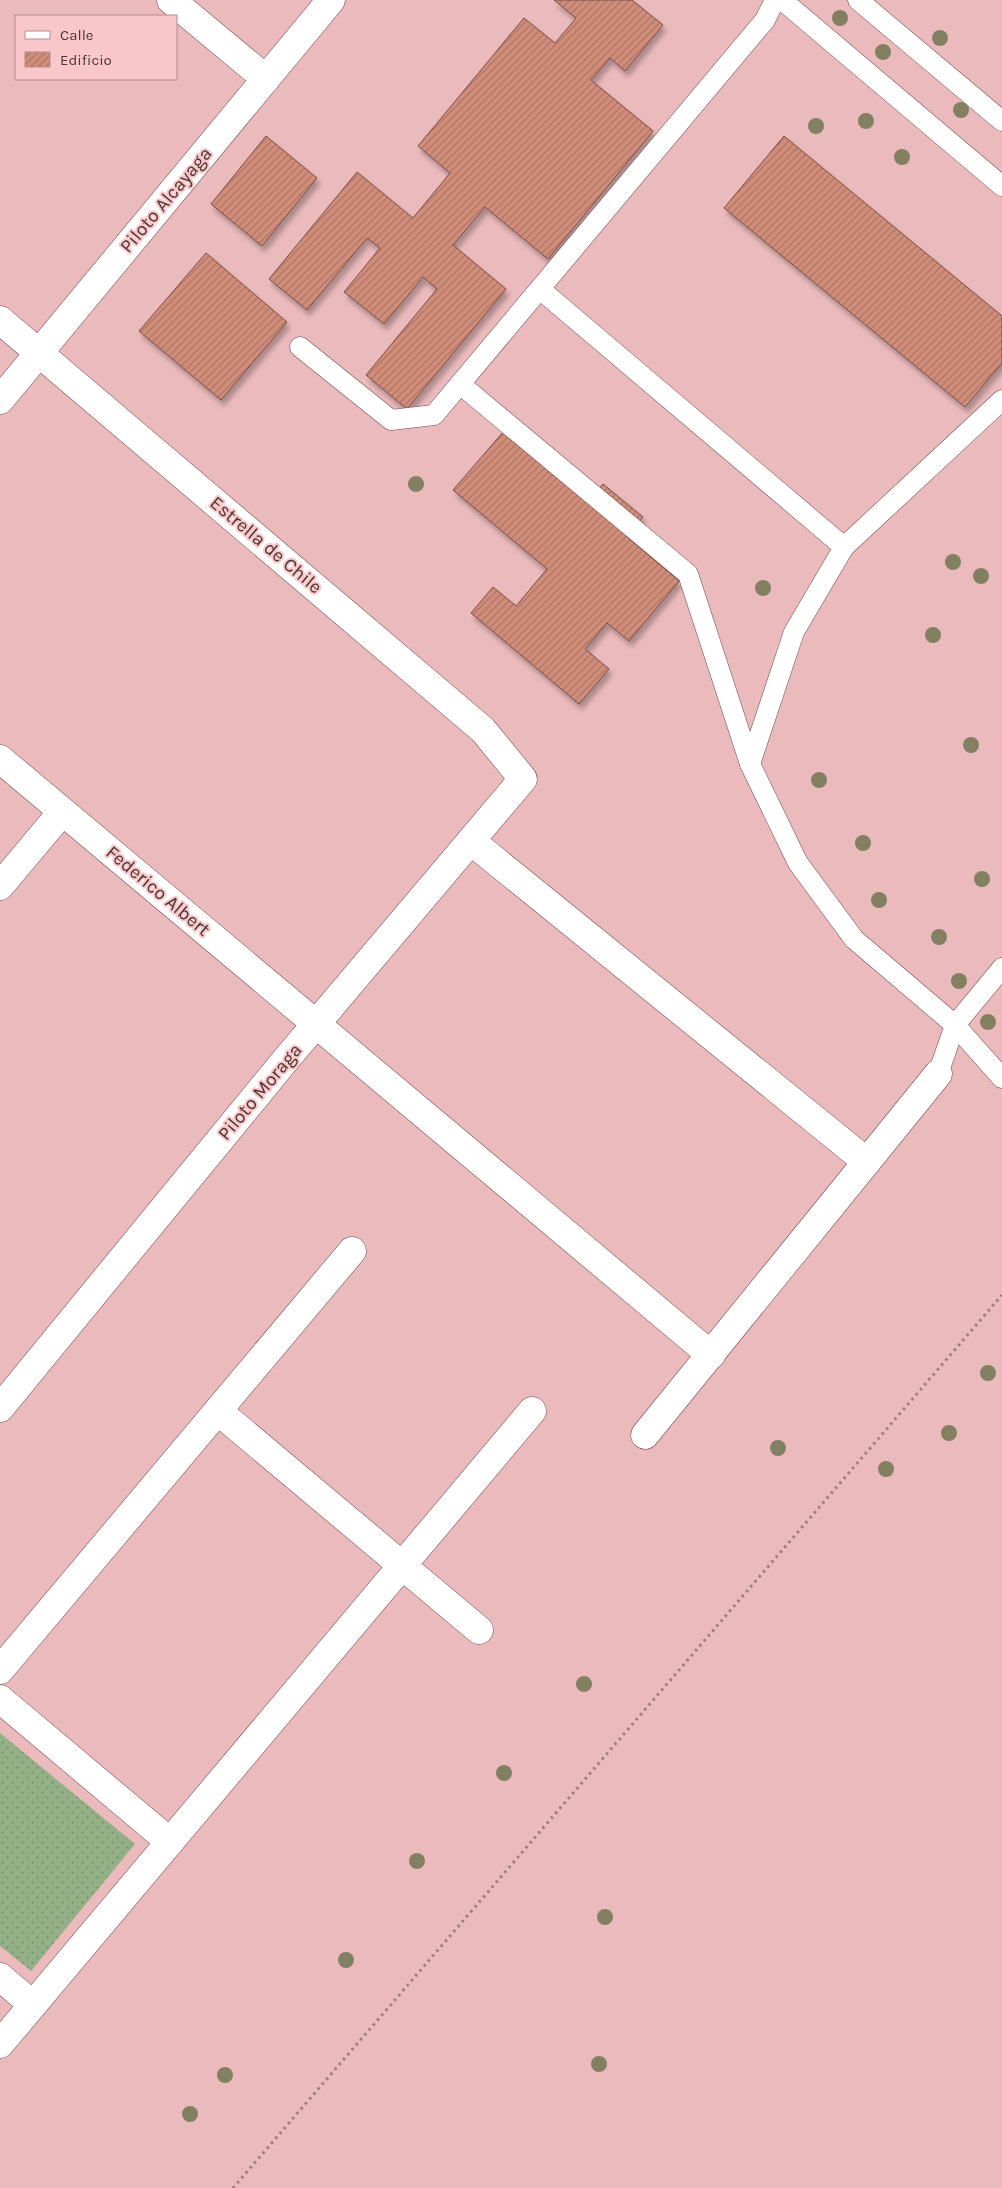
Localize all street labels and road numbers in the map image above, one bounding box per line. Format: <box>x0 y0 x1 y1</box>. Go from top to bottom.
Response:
street label: Piloto Alcayaga <box>115 143 217 257</box>
street label: Estrella de Chile <box>206 492 326 598</box>
street label: Federico Albert <box>102 841 214 941</box>
street label: Piloto Moraga <box>213 1039 307 1145</box>

